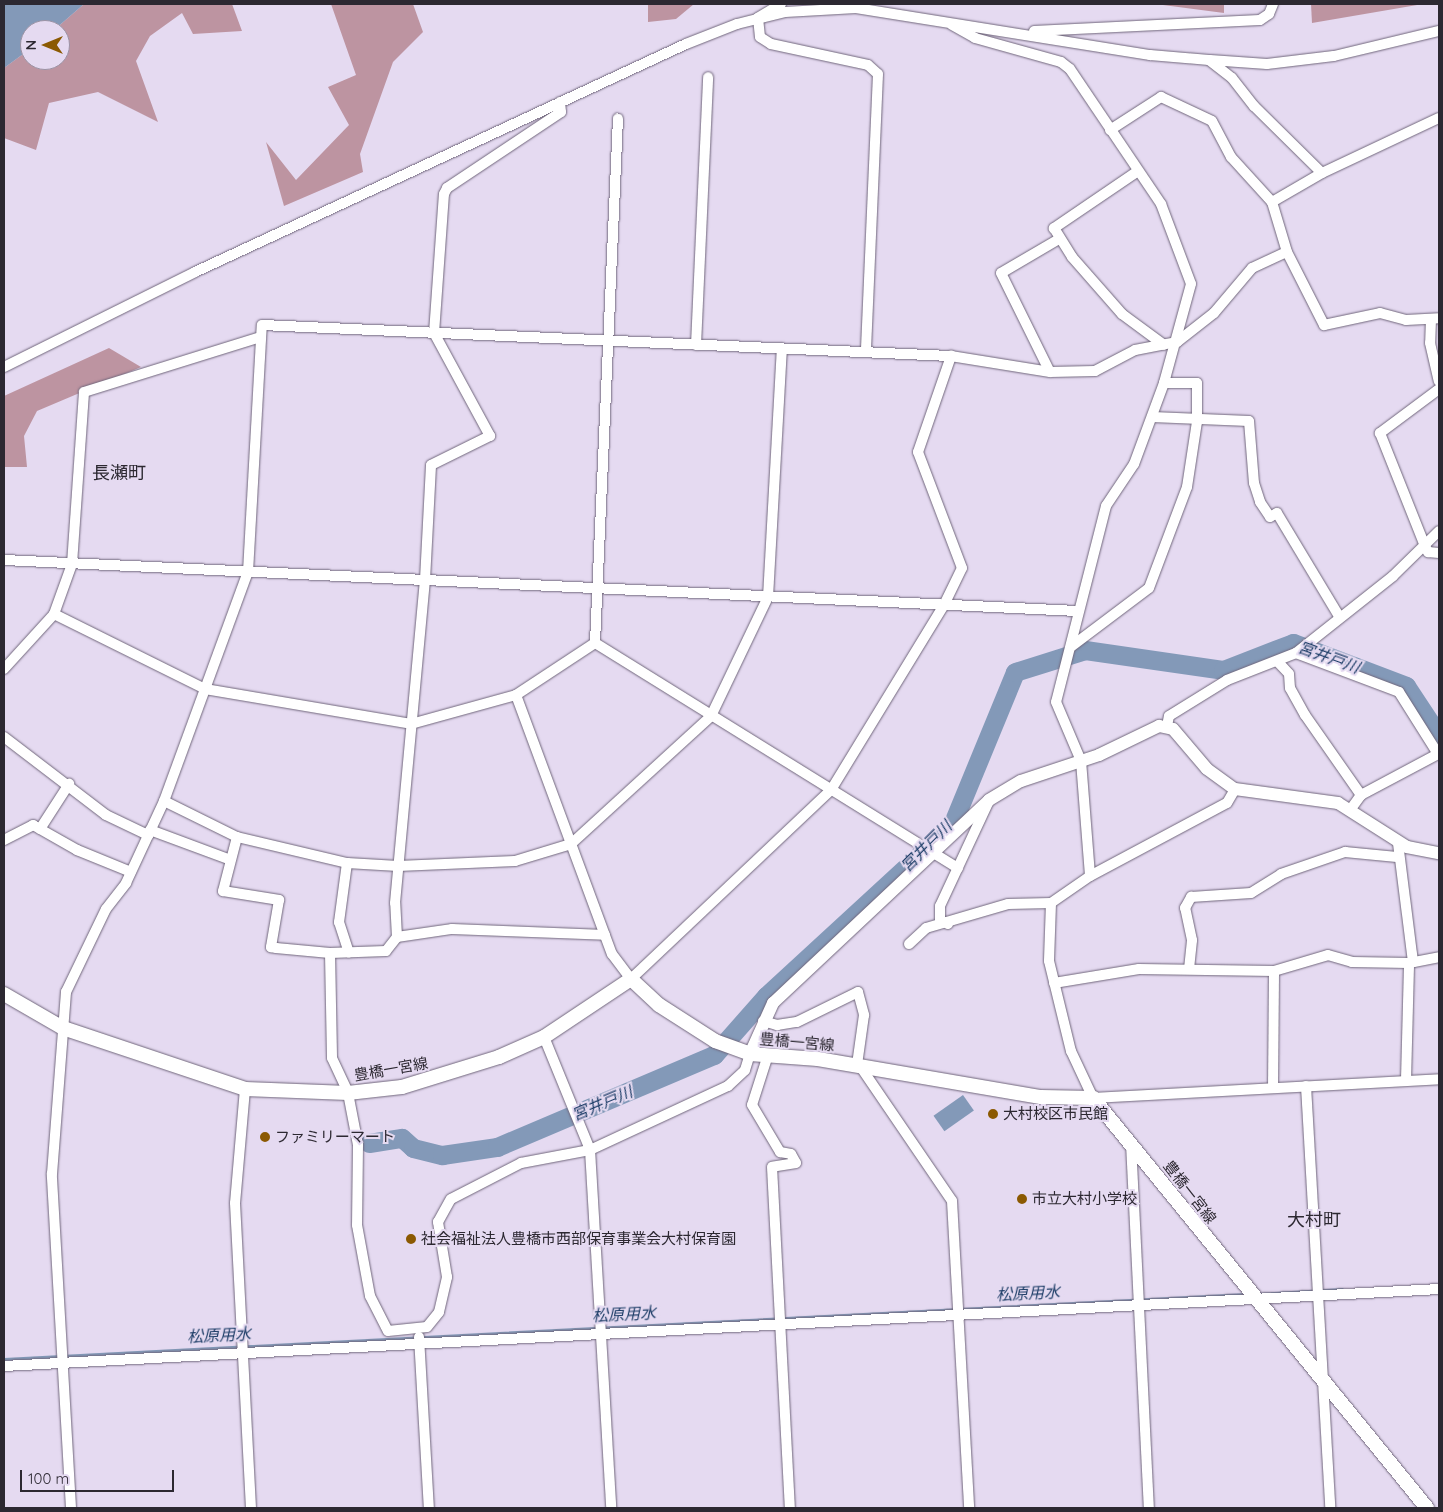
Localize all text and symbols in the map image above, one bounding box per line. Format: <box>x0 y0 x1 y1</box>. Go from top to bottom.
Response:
north arrow <box>20 20 70 70</box>
text: N <box>22 40 40 50</box>
district label: 長瀬町 <box>92 462 146 484</box>
water label: 宮井戸川 <box>1296 637 1362 677</box>
water label: 宮井戸川 <box>897 817 955 875</box>
street label: 豊橋一宮線 <box>759 1030 835 1054</box>
street label: 豊橋一宮線 <box>353 1054 429 1084</box>
water label: 宮井戸川 <box>569 1082 635 1124</box>
place label: 大村校区市民館 <box>1003 1105 1108 1123</box>
marker: 大村校区市民館 <box>987 1108 999 1120</box>
place label: ファミリーマート <box>275 1128 395 1146</box>
marker: ファミリーマート <box>259 1131 271 1143</box>
street label: 豊橋一宮線 <box>1160 1157 1220 1227</box>
place label: 市立大村小学校 <box>1032 1190 1137 1208</box>
marker: 市立大村小学校 <box>1016 1193 1028 1205</box>
district label: 大村町 <box>1287 1209 1341 1231</box>
place label: 社会福祉法人豊橋市西部保育事業会大村保育園 <box>421 1230 736 1248</box>
marker: 社会福祉法人豊橋市西部保育事業会大村保育園 <box>405 1233 417 1245</box>
water label: 松原用水 <box>996 1282 1060 1304</box>
water label: 松原用水 <box>592 1303 656 1325</box>
water label: 松原用水 <box>187 1324 251 1346</box>
scale bar <box>22 1460 176 1492</box>
text: 100 m <box>28 1469 69 1488</box>

